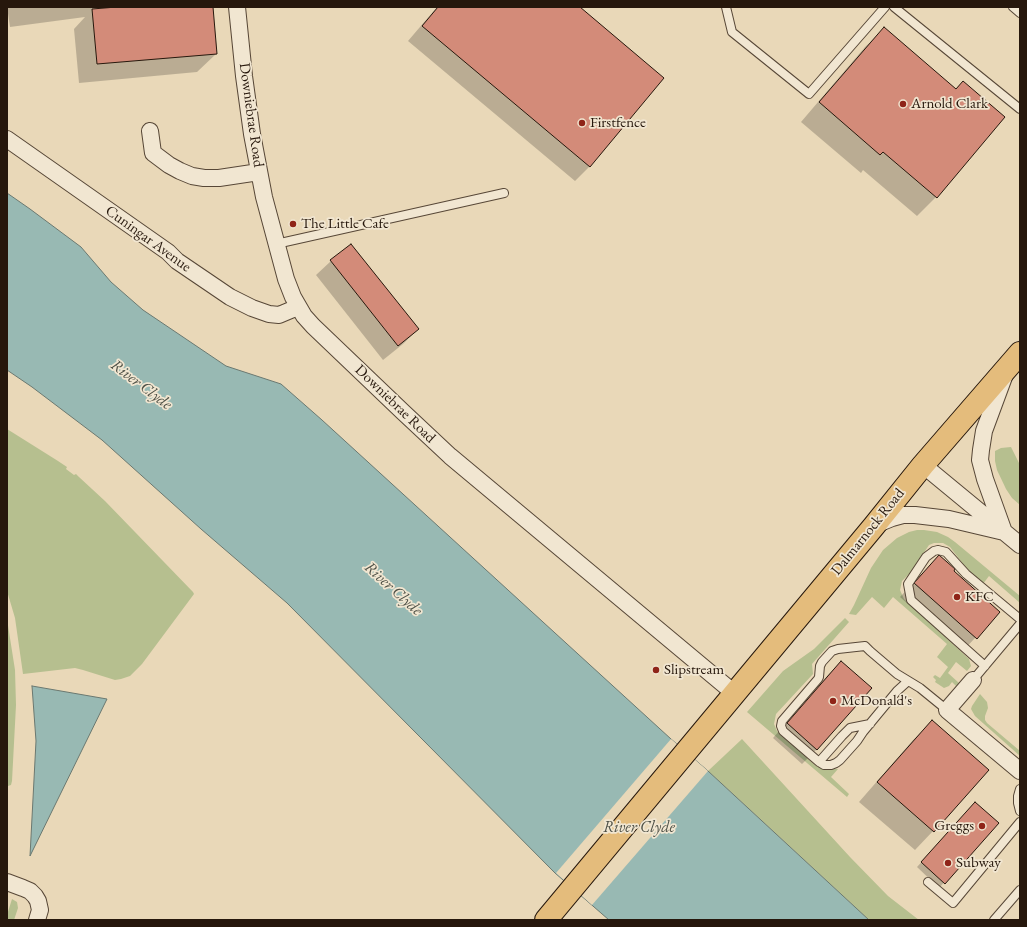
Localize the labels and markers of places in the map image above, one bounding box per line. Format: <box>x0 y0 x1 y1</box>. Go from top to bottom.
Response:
place label: Arnold Clark <box>911 95 988 113</box>
marker: Arnold Clark <box>898 99 908 109</box>
place label: Firstfence <box>590 114 646 132</box>
marker: Firstfence <box>577 118 587 128</box>
place label: The Little Cafe <box>301 215 389 233</box>
marker: The Little Cafe <box>288 219 298 229</box>
place label: KFC <box>965 588 994 606</box>
marker: KFC <box>952 592 962 602</box>
place label: Slipstream <box>664 661 724 679</box>
marker: Slipstream <box>651 665 661 675</box>
place label: McDonald's <box>841 692 912 710</box>
marker: McDonald's <box>828 696 838 706</box>
place label: Greggs <box>934 817 974 835</box>
marker: Greggs <box>977 821 987 831</box>
place label: Subway <box>956 854 1001 872</box>
marker: Subway <box>943 858 953 868</box>

